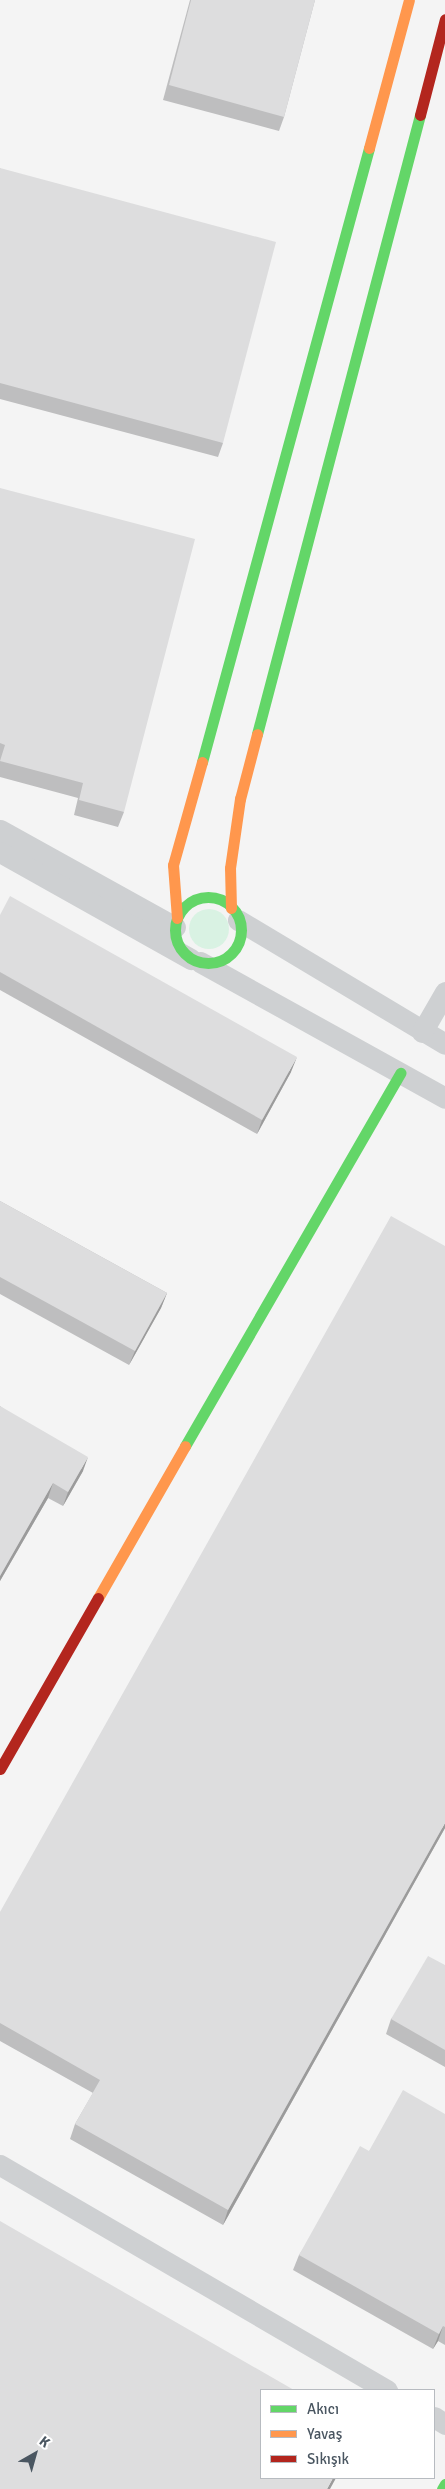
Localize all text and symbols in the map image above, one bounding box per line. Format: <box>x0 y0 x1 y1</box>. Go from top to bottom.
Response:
legend <box>260 2389 435 2479</box>
text: Akıcı <box>307 2400 339 2418</box>
text: Yavaş <box>307 2425 342 2443</box>
north arrow <box>10 2429 60 2479</box>
text: K <box>36 2432 53 2451</box>
text: Sıkışık <box>307 2450 349 2468</box>

